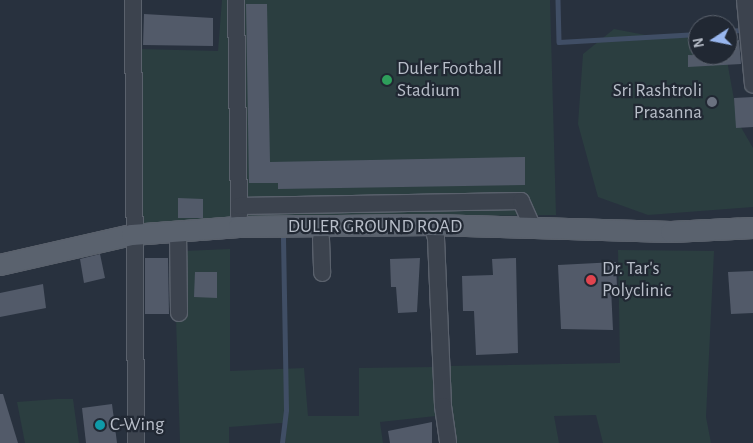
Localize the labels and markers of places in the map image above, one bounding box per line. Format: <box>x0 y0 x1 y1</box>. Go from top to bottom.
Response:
place label: Duler Football Stadium <box>397 58 502 102</box>
marker: Duler Football Stadium <box>381 74 393 86</box>
place label: Sri Rashtroli Prasanna <box>613 80 702 124</box>
marker: Sri Rashtroli Prasanna <box>706 96 718 108</box>
place label: Dr. Tar's Polyclinic <box>602 258 671 302</box>
marker: Dr. Tar's Polyclinic <box>584 273 598 287</box>
place label: C-Wing <box>110 414 164 436</box>
marker: C-Wing <box>94 419 106 431</box>

